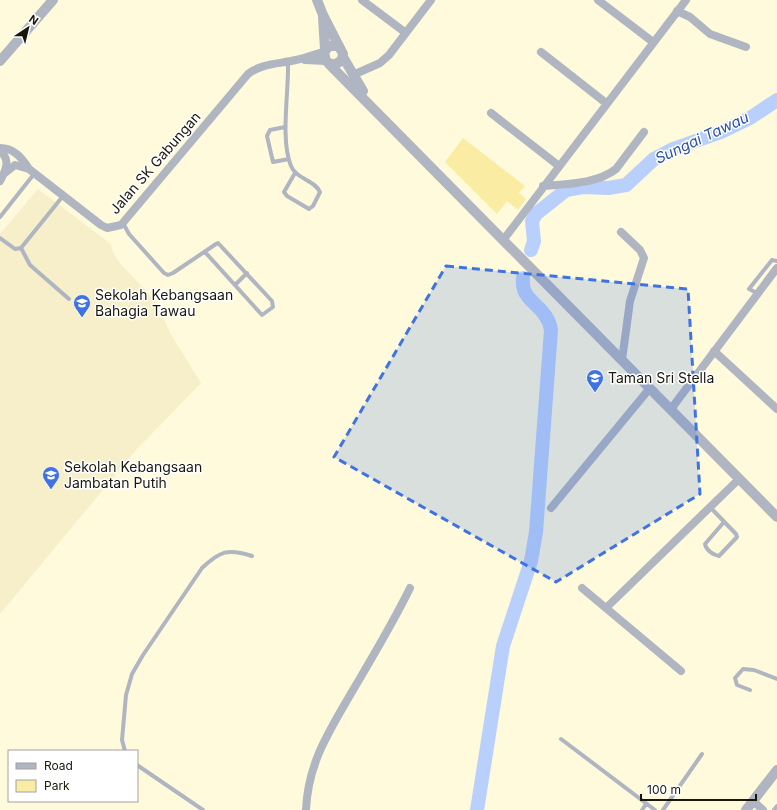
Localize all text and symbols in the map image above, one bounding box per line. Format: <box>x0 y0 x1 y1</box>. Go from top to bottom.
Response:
north arrow <box>8 8 48 48</box>
text: N <box>26 12 41 28</box>
water label: Sungai Tawau <box>652 107 752 168</box>
street label: Jalan SK Gabungan <box>106 108 204 217</box>
place label: Sekolah Kebangsaan Bahagia Tawau <box>95 286 233 319</box>
school or university icon: Sekolah Kebangsaan Bahagia Tawau <box>72 293 92 318</box>
school or university icon: Taman Sri Stella <box>585 368 605 393</box>
place label: Taman Sri Stella <box>608 369 714 386</box>
place label: Sekolah Kebangsaan Jambatan Putih <box>64 458 202 491</box>
school or university icon: Sekolah Kebangsaan Jambatan Putih <box>41 465 61 490</box>
legend <box>8 750 138 802</box>
text: Road <box>44 758 73 773</box>
scale bar <box>641 776 756 802</box>
text: Park <box>44 778 70 793</box>
text: 100 m <box>647 782 681 797</box>

